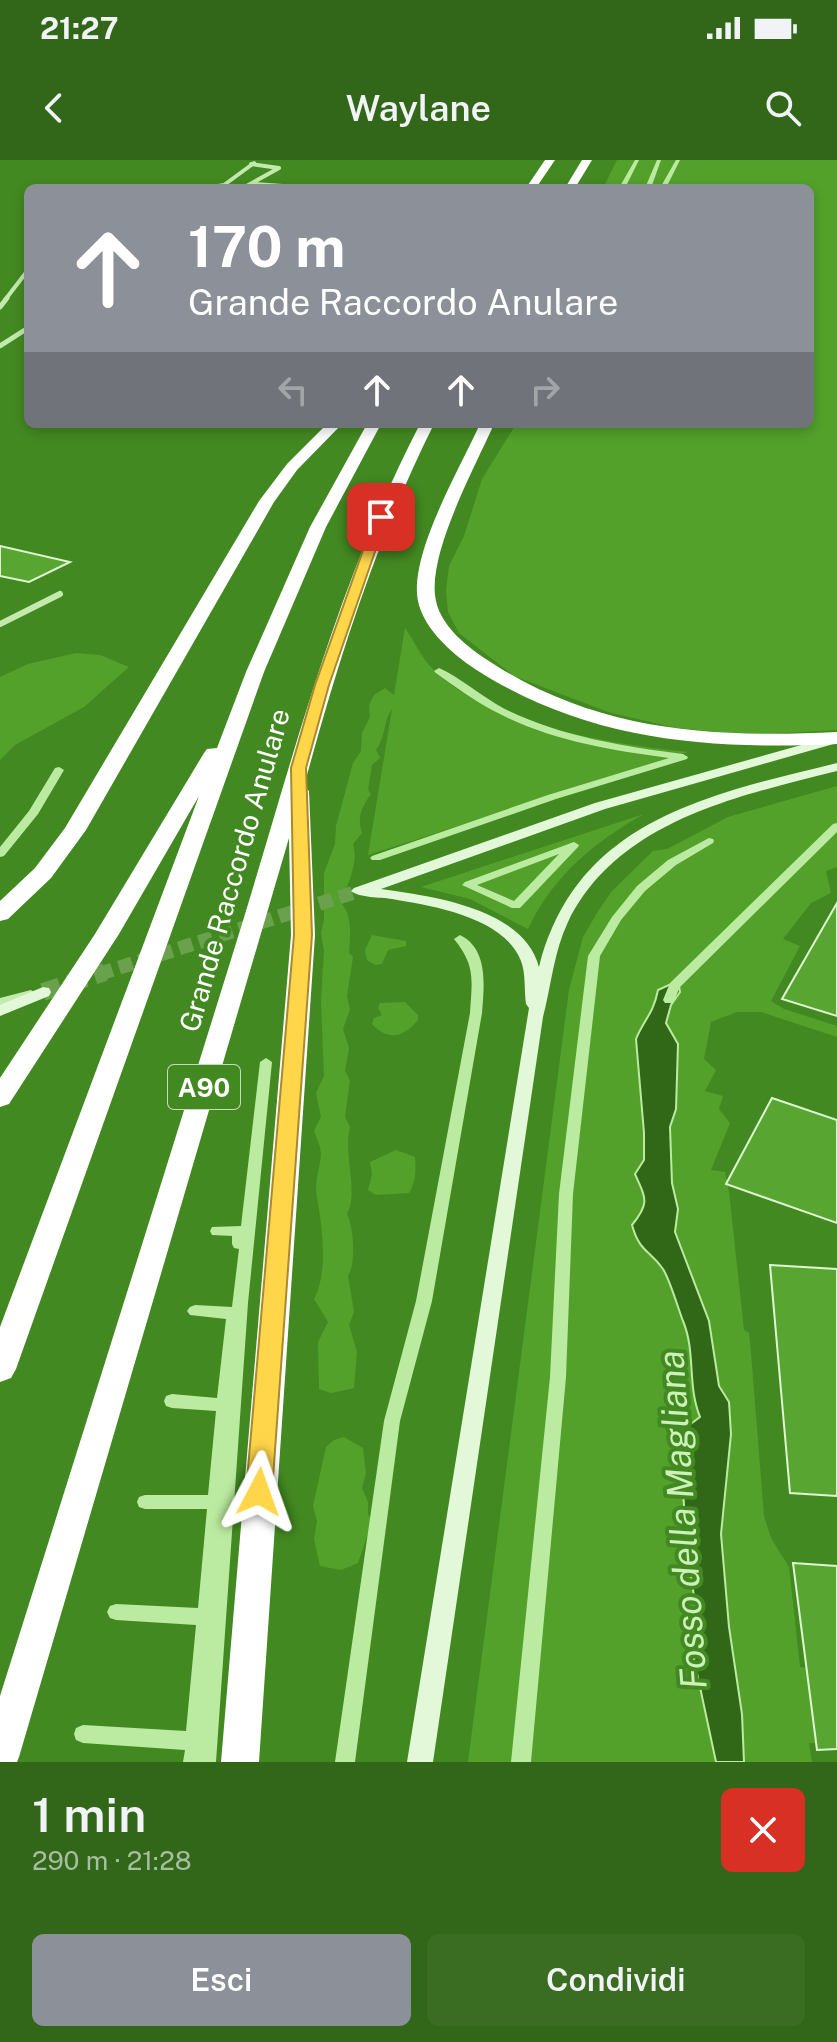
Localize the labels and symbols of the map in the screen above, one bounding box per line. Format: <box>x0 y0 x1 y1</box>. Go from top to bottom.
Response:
pin <box>347 483 415 551</box>
street label: Grande Raccordo Anulare <box>172 705 296 1035</box>
road number: A90 <box>168 1065 240 1109</box>
water label: Fosso della Magliana <box>649 1349 715 1691</box>
position arrow <box>217 1450 301 1534</box>

